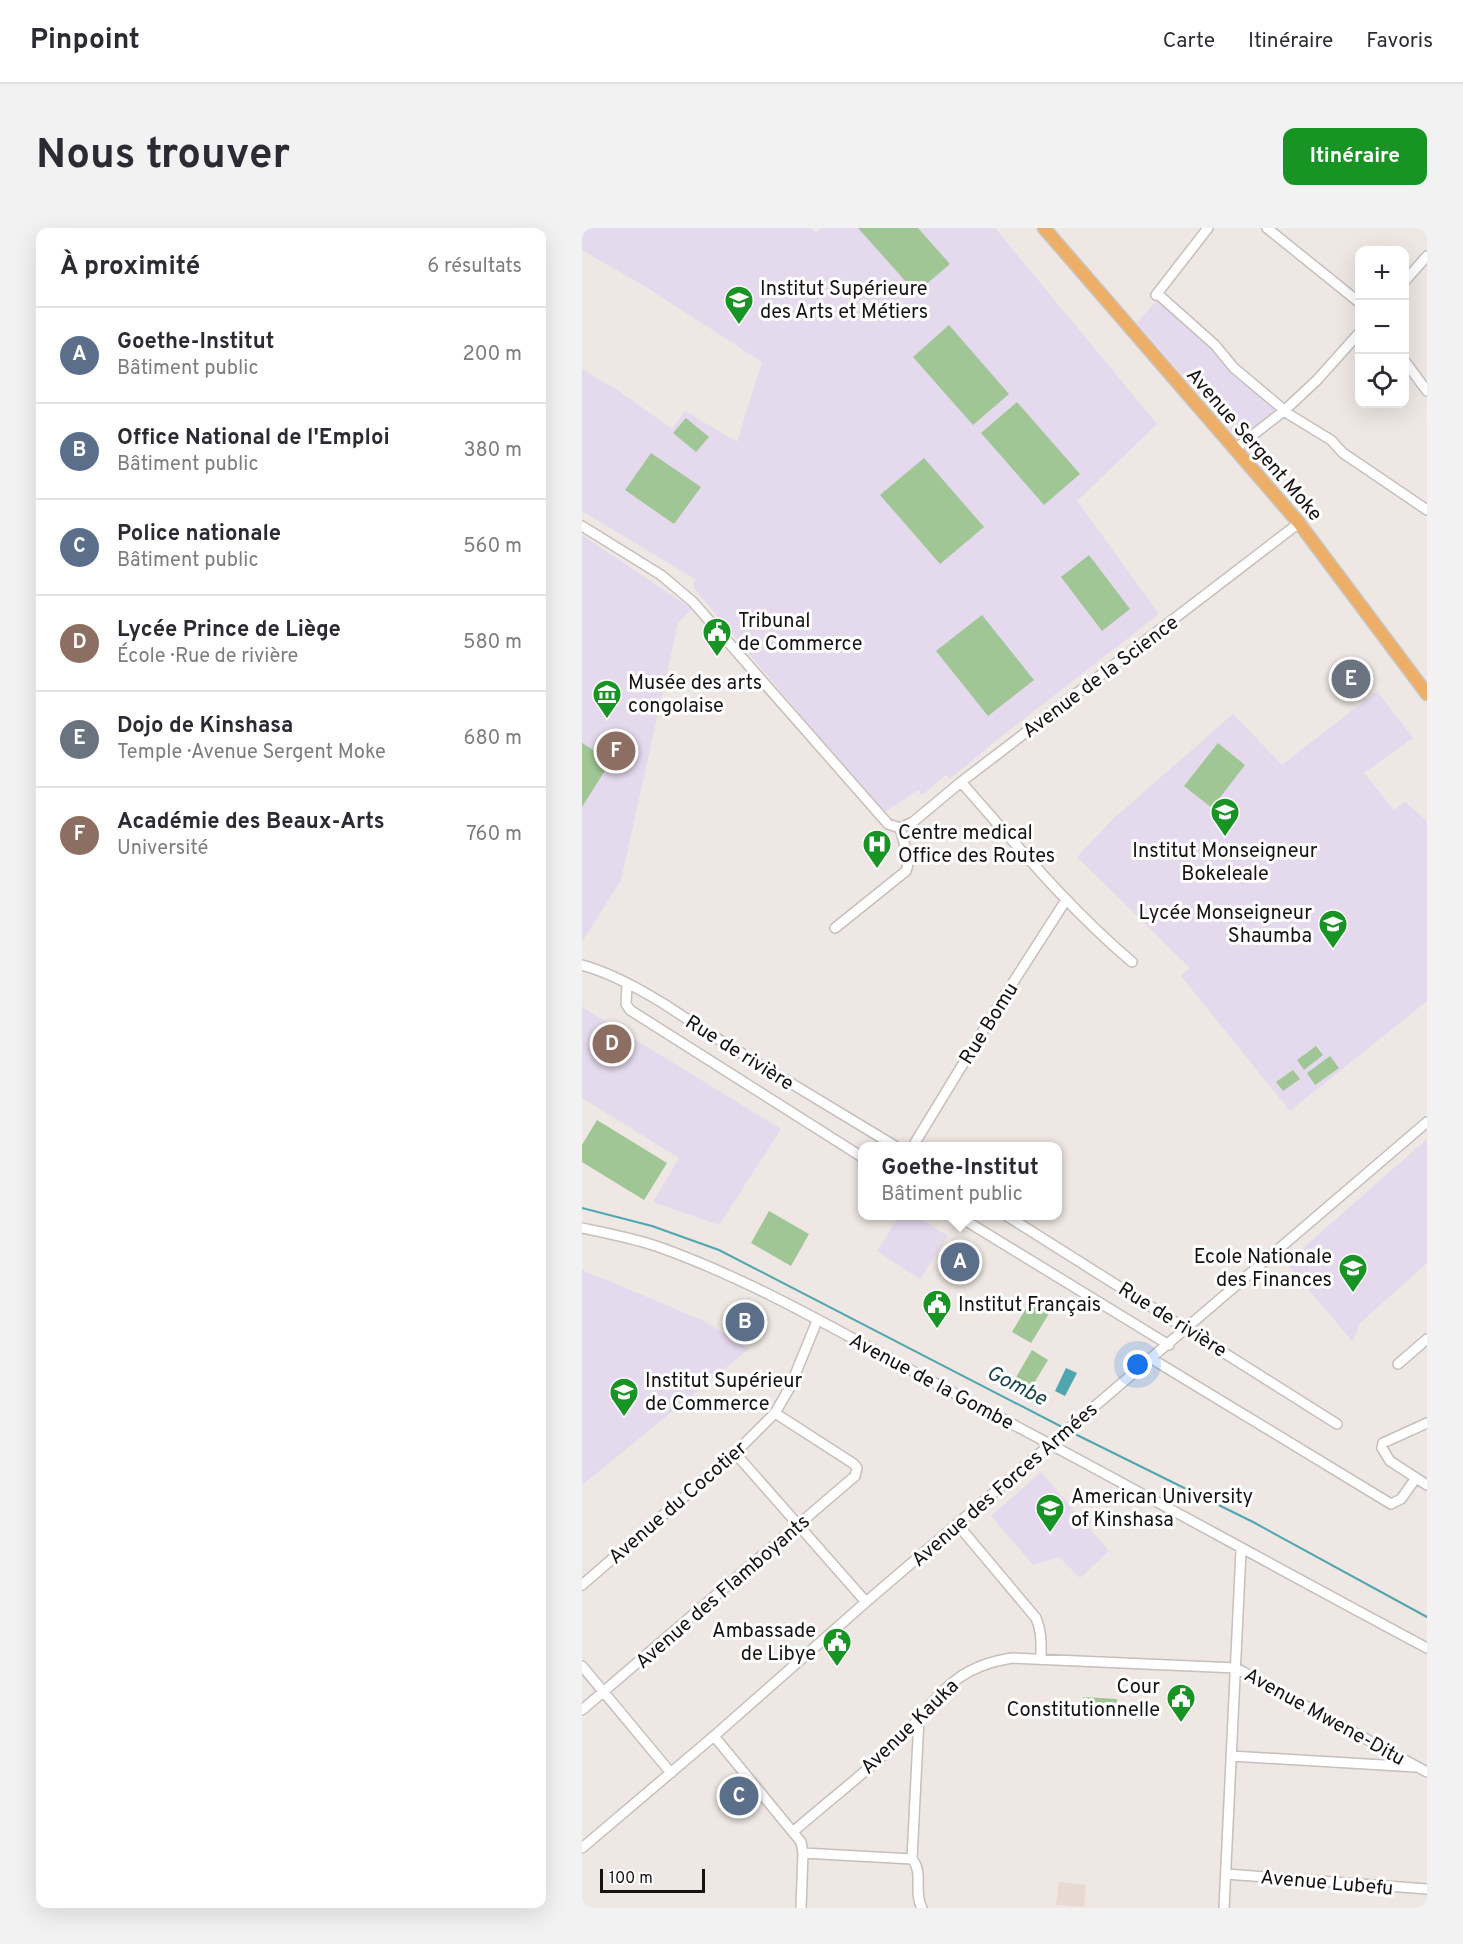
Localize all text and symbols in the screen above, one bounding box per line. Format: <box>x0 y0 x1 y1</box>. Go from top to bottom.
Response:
text: Pinpoint <box>30 23 140 59</box>
text: Carte <box>1163 28 1215 55</box>
text: Itinéraire <box>1248 28 1333 55</box>
text: Favoris <box>1366 28 1433 55</box>
button: Itinéraire <box>1283 128 1427 185</box>
text: Nous trouver <box>36 130 290 183</box>
map controls <box>1355 246 1409 408</box>
button: + <box>1355 246 1409 300</box>
text: À proximité <box>60 251 200 284</box>
text: 6 résultats <box>427 254 522 280</box>
place label: Institut Supérieure des Arts et Métiers <box>760 277 928 326</box>
school or university icon: Institut Supérieure des Arts et Métiers <box>723 284 755 326</box>
button: − <box>1355 300 1409 354</box>
text: Goethe-Institut <box>117 329 275 356</box>
text: A <box>72 342 87 368</box>
text: 200 m <box>463 342 522 368</box>
button: locate <box>1355 354 1409 408</box>
text: Bâtiment public <box>117 356 258 382</box>
street label: Avenue Sergent Moke <box>1180 363 1327 527</box>
text: Office National de l'Emploi <box>117 425 390 452</box>
text: B <box>73 438 86 464</box>
text: 380 m <box>463 438 522 464</box>
text: Bâtiment public <box>117 452 258 478</box>
text: Police nationale <box>117 521 281 548</box>
text: C <box>73 534 86 560</box>
text: 560 m <box>463 534 522 560</box>
text: Bâtiment public <box>117 548 258 574</box>
place label: Tribunal de Commerce <box>738 609 862 658</box>
street label: Avenue de la Science <box>1018 610 1184 745</box>
public building icon: Tribunal de Commerce <box>701 616 733 658</box>
text: Lycée Prince de Liège <box>117 617 341 644</box>
text: D <box>72 630 87 656</box>
text: 580 m <box>463 630 522 656</box>
text: École · Rue de rivière <box>117 644 298 670</box>
pin: E <box>1332 656 1370 702</box>
place label: Musée des arts congolaise <box>628 671 762 720</box>
museum icon: Musée des arts congolaise <box>591 678 623 720</box>
text: Dojo de Kinshasa <box>117 713 293 740</box>
text: E <box>73 726 86 752</box>
text: 680 m <box>464 726 522 752</box>
pin: F <box>597 728 636 774</box>
text: Temple · Avenue Sergent Moke <box>117 740 386 766</box>
school or university icon: Institut Monseigneur Bokeleale <box>1209 796 1241 838</box>
text: Académie des Beaux-Arts <box>117 809 385 836</box>
place label: Centre medical Office des Routes <box>898 821 1055 870</box>
text: F <box>74 822 85 848</box>
text: 760 m <box>466 822 522 848</box>
hospital icon: Centre medical Office des Routes <box>861 828 893 870</box>
text: Université <box>117 836 208 862</box>
place label: Institut Monseigneur Bokeleale <box>1132 839 1318 888</box>
place label: Lycée Monseigneur Shaumba <box>1138 901 1312 950</box>
school or university icon: Lycée Monseigneur Shaumba <box>1317 908 1349 950</box>
street label: Rue Bomu <box>954 978 1025 1070</box>
street label: Rue de rivière <box>680 1010 798 1097</box>
pin: D <box>592 1022 632 1066</box>
popup <box>858 1142 1062 1220</box>
text: Goethe-Institut <box>881 1155 1039 1182</box>
text: Bâtiment public <box>881 1182 1023 1208</box>
pin: A <box>940 1240 980 1284</box>
place label: Ecole Nationale des Finances <box>1194 1245 1332 1294</box>
school or university icon: Ecole Nationale des Finances <box>1337 1252 1369 1294</box>
street label: Rue de rivière <box>1113 1277 1231 1364</box>
public building icon: Institut Français <box>921 1288 953 1330</box>
place label: Institut Français <box>958 1293 1101 1319</box>
pin: B <box>726 1300 764 1344</box>
street label: Avenue de la Gombe <box>846 1327 1018 1435</box>
your location <box>1123 1350 1152 1379</box>
water label: Gombe <box>983 1359 1051 1411</box>
place label: Institut Supérieur de Commerce <box>645 1369 803 1418</box>
school or university icon: Institut Supérieur de Commerce <box>608 1376 640 1418</box>
street label: Avenue des Forces Armées <box>907 1397 1104 1574</box>
street label: Avenue du Cocotier <box>604 1436 753 1571</box>
place label: American University of Kinshasa <box>1071 1485 1253 1534</box>
school or university icon: American University of Kinshasa <box>1034 1492 1066 1534</box>
street label: Avenue des Flamboyants <box>631 1510 816 1675</box>
place label: Ambassade de Libye <box>712 1619 816 1668</box>
public building icon: Ambassade de Libye <box>821 1626 853 1668</box>
street label: Avenue Mwene-Ditu <box>1239 1663 1409 1773</box>
street label: Avenue Kauka <box>856 1674 965 1781</box>
place label: Cour Constitutionnelle <box>1007 1675 1160 1724</box>
public building icon: Cour Constitutionnelle <box>1165 1682 1197 1724</box>
pin: C <box>720 1774 758 1818</box>
street label: Avenue Lubefu <box>1259 1865 1394 1903</box>
scale bar <box>600 1866 705 1894</box>
text: 100 m <box>609 1869 653 1889</box>

